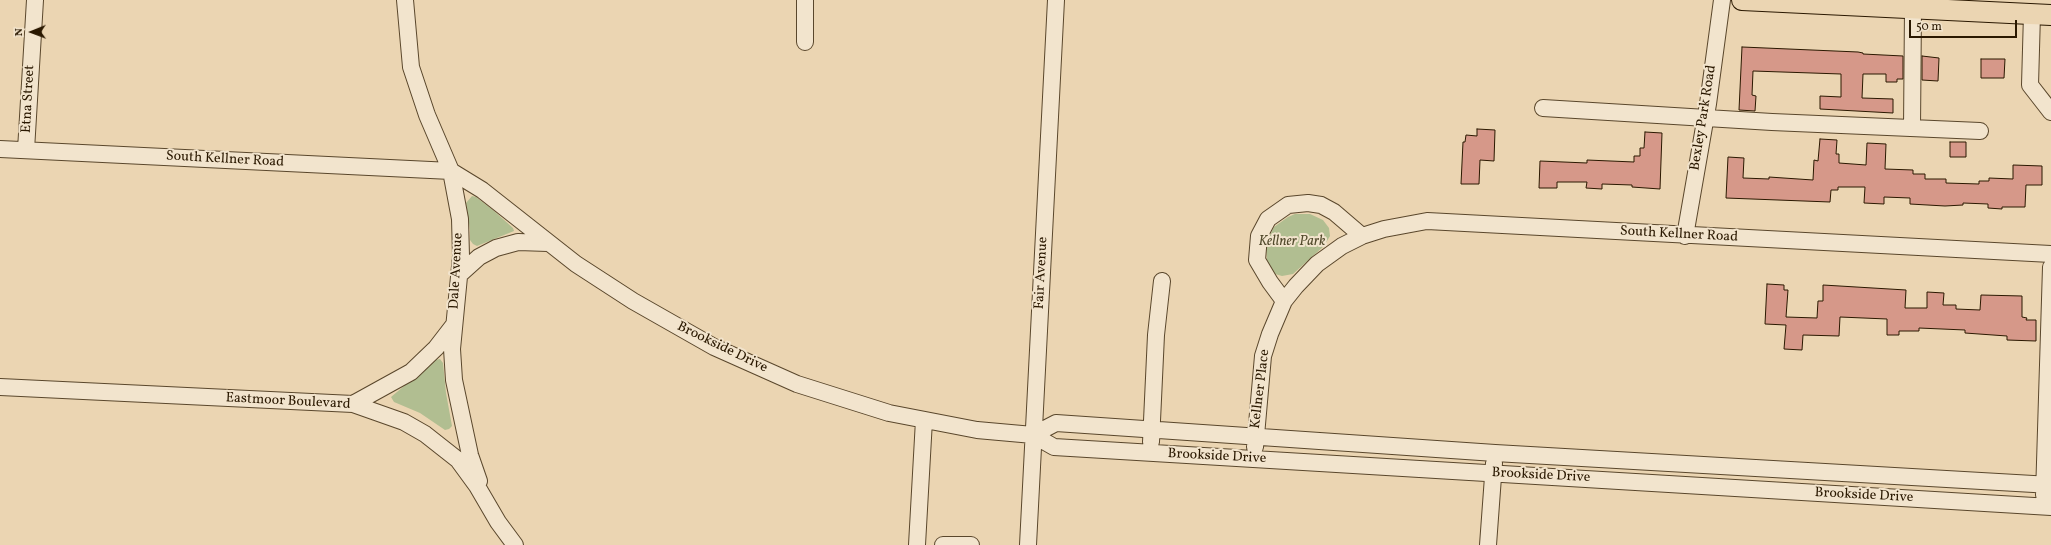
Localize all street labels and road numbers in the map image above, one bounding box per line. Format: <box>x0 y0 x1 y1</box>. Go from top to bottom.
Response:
street label: Bexley Park Road <box>1687 64 1721 172</box>
street label: Etna Street <box>19 65 39 133</box>
street label: South Kellner Road <box>165 149 285 171</box>
street label: South Kellner Road <box>1619 224 1739 246</box>
street label: Dale Avenue <box>447 232 467 310</box>
street label: Fair Avenue <box>1032 236 1052 310</box>
street label: Brookside Drive <box>674 319 770 377</box>
street label: Kellner Place <box>1248 348 1274 430</box>
street label: Eastmoor Boulevard <box>225 390 351 414</box>
street label: Brookside Drive <box>1167 446 1267 468</box>
street label: Brookside Drive <box>1491 465 1591 487</box>
street label: Brookside Drive <box>1814 485 1914 507</box>

